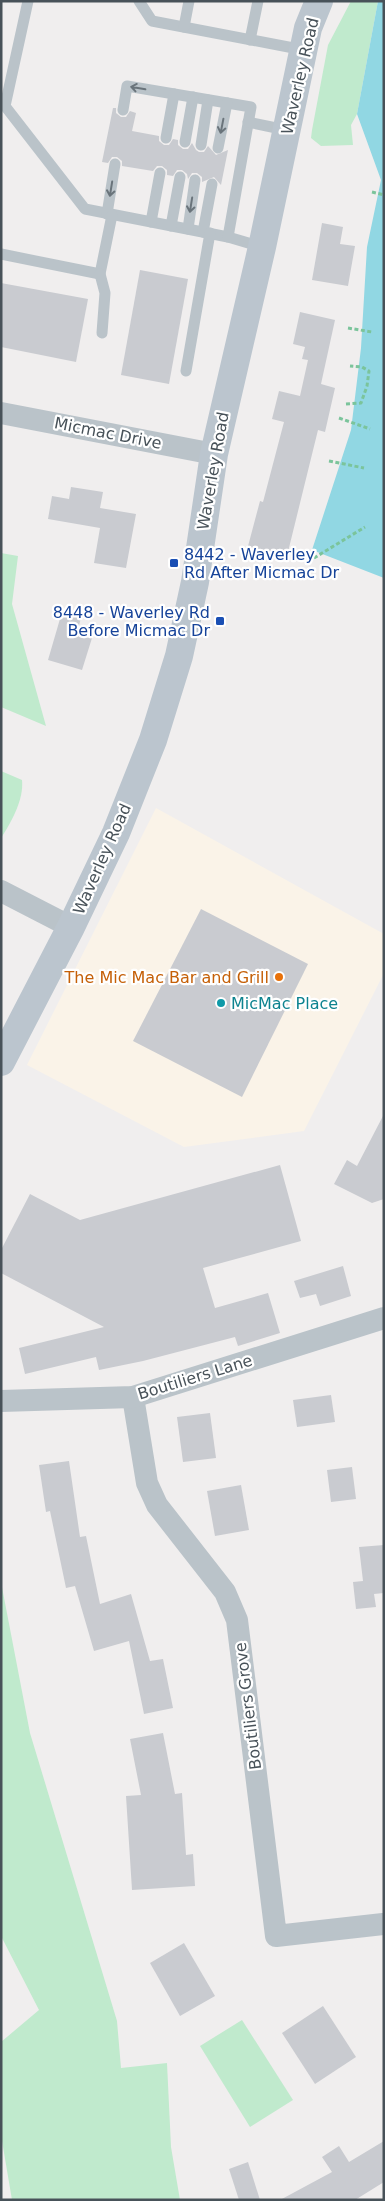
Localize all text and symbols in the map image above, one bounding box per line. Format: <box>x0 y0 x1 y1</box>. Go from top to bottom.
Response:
street label: Waverley Road <box>277 16 323 136</box>
one-way arrow <box>130 82 146 92</box>
one-way arrow <box>217 117 227 133</box>
one-way arrow <box>105 181 115 197</box>
one-way arrow <box>186 196 196 212</box>
street label: Waverley Road <box>193 411 233 531</box>
street label: Micmac Drive <box>53 413 163 453</box>
place label: 8442 - Waverley Rd After Micmac Dr <box>184 545 340 582</box>
marker: 8442 - Waverley Rd After Micmac Dr <box>168 557 180 569</box>
place label: 8448 - Waverley Rd Before Micmac Dr <box>53 603 210 640</box>
marker: 8448 - Waverley Rd Before Micmac Dr <box>214 615 226 627</box>
street label: Waverley Road <box>69 801 135 917</box>
place label: The Mic Mac Bar and Grill <box>64 968 269 987</box>
marker: The Mic Mac Bar and Grill <box>273 971 285 983</box>
place label: MicMac Place <box>231 994 338 1013</box>
marker: MicMac Place <box>215 997 227 1009</box>
street label: Boutiliers Lane <box>135 1351 255 1403</box>
street label: Boutiliers Grove <box>231 1641 265 1771</box>

